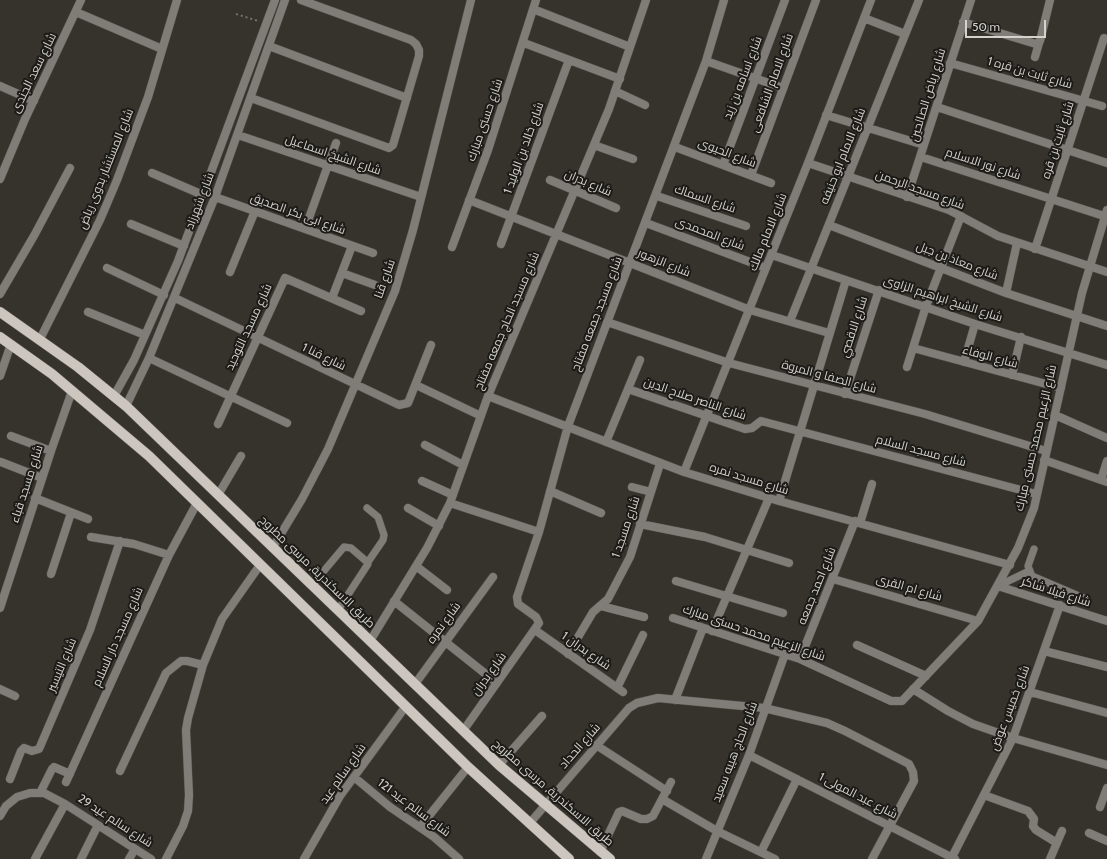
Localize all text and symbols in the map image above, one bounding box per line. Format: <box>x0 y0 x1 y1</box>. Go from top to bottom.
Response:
scale bar <box>967 12 1048 38</box>
text: 50 m <box>972 19 1000 34</box>
street label: شارع سعد الجندى <box>8 31 60 115</box>
street label: شارع الامام الشافعى <box>747 32 797 134</box>
street label: شارع اسامه بن زيد <box>721 34 765 122</box>
street label: شارع رياض الصالحين <box>907 47 949 143</box>
street label: شارع ثابت بن قره 1 <box>986 54 1074 92</box>
street label: شارع حسنى مبارك <box>464 77 506 163</box>
street label: شارع ثابت بن قره <box>1039 99 1077 181</box>
street label: شارع خالد بن الوليد 1 <box>501 100 547 196</box>
street label: شارع الامام ابو حنيفه <box>817 106 869 206</box>
street label: شارع المستشار بدوى رياض <box>75 107 137 231</box>
street label: شارع الشيخ اسماعيل <box>283 132 383 178</box>
street label: شارع الحيوى <box>696 135 758 171</box>
street label: شارع نور الاسلام <box>944 145 1022 183</box>
street label: شارع بدران <box>562 167 614 199</box>
street label: شارع مسجد الرحمن <box>874 167 966 213</box>
street label: شارع شهرزاد <box>183 171 217 231</box>
street label: شارع السماك <box>672 182 738 216</box>
street label: شارع ابى بكر الصديق <box>248 190 348 238</box>
street label: شارع الامام مالك <box>746 191 790 273</box>
street label: شارع المحمدى <box>673 214 747 254</box>
street label: شارع معاذ بن جبل <box>914 239 1000 283</box>
street label: شارع الزهور <box>635 246 693 280</box>
street label: شارع مسجد الحاج جمعه مفتاح <box>471 250 543 392</box>
street label: شارع مسجد جمعه مفتاح <box>568 255 626 373</box>
street label: شارع قنا <box>371 258 399 300</box>
street label: شارع الشيخ ابراهيم الزاوى <box>882 273 1004 325</box>
street label: شارع مسجد التوحيد <box>223 281 275 373</box>
street label: شارع الاقصي <box>837 295 871 359</box>
street label: شارع قنا 1 <box>300 340 348 374</box>
street label: شارع الوفاء <box>961 343 1019 371</box>
street label: شارع الصفا و المروة <box>780 357 878 397</box>
street label: شارع الزعيم محمد حسنى مبارك <box>1012 363 1060 513</box>
street label: شارع الناصر صلاح الدين <box>642 375 748 423</box>
street label: شارع مسجد السلام <box>874 432 968 470</box>
street label: شارع مسجد قباء <box>8 443 46 525</box>
street label: شارع مسجد نمره <box>708 460 790 498</box>
street label: شارع مسجد 1 <box>609 494 643 560</box>
street label: طريق الاسكندرية, مرسى مطروح <box>256 513 378 631</box>
street label: شارع احمد جمعه <box>795 545 839 627</box>
street label: شارع ام القرى <box>874 572 944 604</box>
street label: شارع فيلا شاكر <box>1020 574 1092 610</box>
street label: شارع مسجد دار السلام <box>90 585 146 689</box>
street label: شارع نمره <box>424 599 464 647</box>
street label: شارع الزعيم محمد حسنى مبارك <box>681 602 827 664</box>
street label: شارع بدران 1 <box>559 629 613 673</box>
street label: شارع التيسير <box>44 636 80 694</box>
street label: شارع بدران <box>468 650 510 698</box>
street label: شارع خميس عوض <box>987 663 1033 753</box>
street label: شارع الحاج هيبه سعيد <box>709 700 761 804</box>
street label: شارع الحداد <box>556 720 604 772</box>
street label: طريق الاسكندرية, مرسى مطروح <box>490 737 616 849</box>
street label: شارع سالم عيد <box>317 741 369 807</box>
street label: شارع عبد المولى 1 <box>816 770 900 822</box>
street label: شارع سالم عيد 121 <box>375 776 453 840</box>
street label: شارع سالم عيد 29 <box>75 791 155 851</box>

